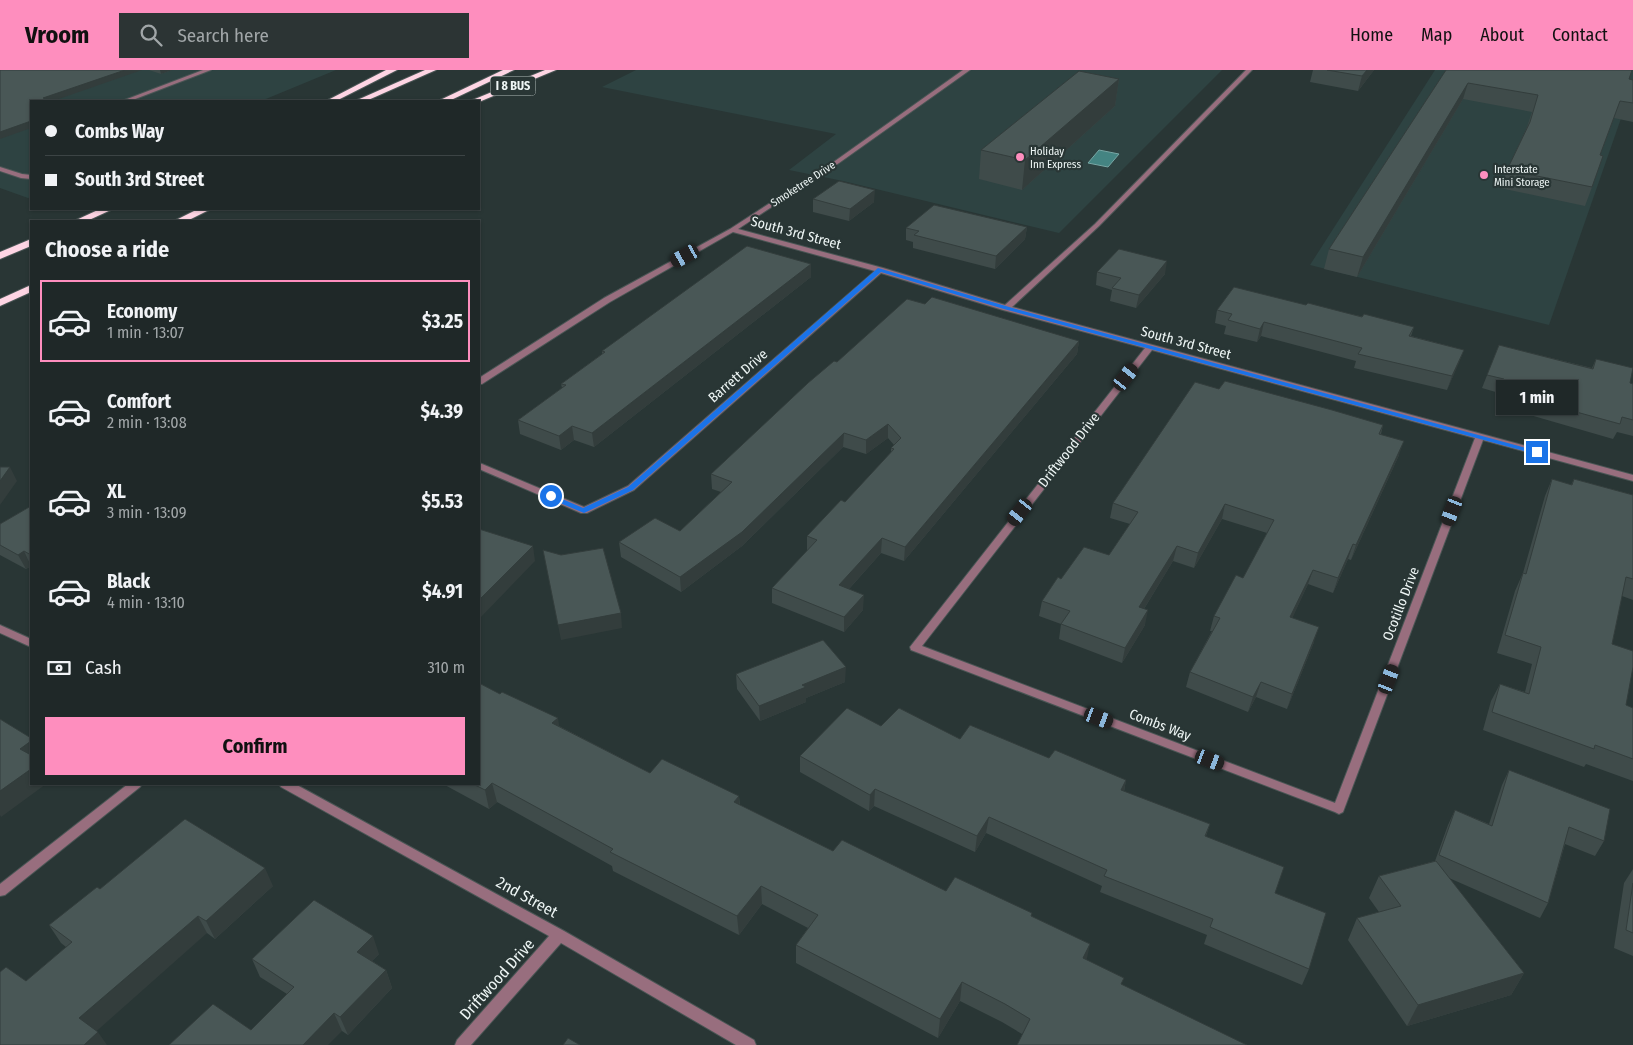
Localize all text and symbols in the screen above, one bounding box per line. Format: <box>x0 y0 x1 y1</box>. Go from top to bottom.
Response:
search box <box>119 13 469 58</box>
text: Vroom <box>25 21 89 49</box>
icon: search <box>137 21 165 49</box>
text: Search here <box>177 24 269 47</box>
text: Home <box>1350 24 1393 46</box>
text: Map <box>1421 24 1452 46</box>
text: About <box>1480 24 1524 46</box>
text: Contact <box>1552 24 1608 46</box>
road number: I 8 BUS <box>490 77 536 96</box>
text: Combs Way <box>75 120 164 143</box>
place label: Holiday Inn Express <box>1030 145 1081 171</box>
marker: Holiday Inn Express <box>1014 151 1026 163</box>
street label: Smoketree Drive <box>768 158 838 210</box>
place label: Interstate Mini Storage <box>1494 163 1550 189</box>
text: South 3rd Street <box>75 168 204 191</box>
marker: Interstate Mini Storage <box>1478 169 1490 181</box>
street label: South 3rd Street <box>749 213 843 253</box>
text: Choose a ride <box>45 236 169 263</box>
car <box>668 242 701 270</box>
icon: car <box>47 299 92 344</box>
text: Economy <box>107 300 177 323</box>
text: $3.25 <box>422 310 463 333</box>
text: 1 min · 13:07 <box>107 323 184 342</box>
street label: South 3rd Street <box>1139 323 1233 363</box>
street label: Barrett Drive <box>705 346 771 406</box>
car <box>1110 361 1141 393</box>
callout: 1 min <box>1496 380 1578 414</box>
text: 1 min <box>1520 388 1554 407</box>
icon: car <box>47 389 92 434</box>
text: Comfort <box>107 390 171 413</box>
text: $4.39 <box>420 400 463 423</box>
street label: Driftwood Drive <box>1035 409 1103 491</box>
text: 2 min · 13:08 <box>107 413 187 432</box>
route end <box>1526 441 1548 463</box>
icon: car <box>47 479 92 524</box>
text: XL <box>107 480 126 503</box>
route start <box>540 485 562 507</box>
text: $5.53 <box>422 490 463 513</box>
car <box>1439 494 1464 528</box>
car <box>1004 496 1035 528</box>
text: 3 min · 13:09 <box>107 503 187 522</box>
street label: Ocotillo Drive <box>1379 565 1423 643</box>
icon: car <box>47 569 92 614</box>
text: Black <box>107 570 150 593</box>
text: $4.91 <box>422 580 463 603</box>
text: 4 min · 13:10 <box>107 593 185 612</box>
icon: cash <box>45 654 73 682</box>
text: Cash <box>85 656 122 679</box>
text: 310 m <box>428 658 465 677</box>
car <box>1376 662 1401 696</box>
street label: Combs Way <box>1127 705 1194 745</box>
car <box>1082 706 1115 730</box>
button: Confirm <box>45 717 465 775</box>
car <box>1193 748 1226 772</box>
street label: 2nd Street <box>493 872 562 922</box>
street label: Driftwood Drive <box>456 934 538 1023</box>

